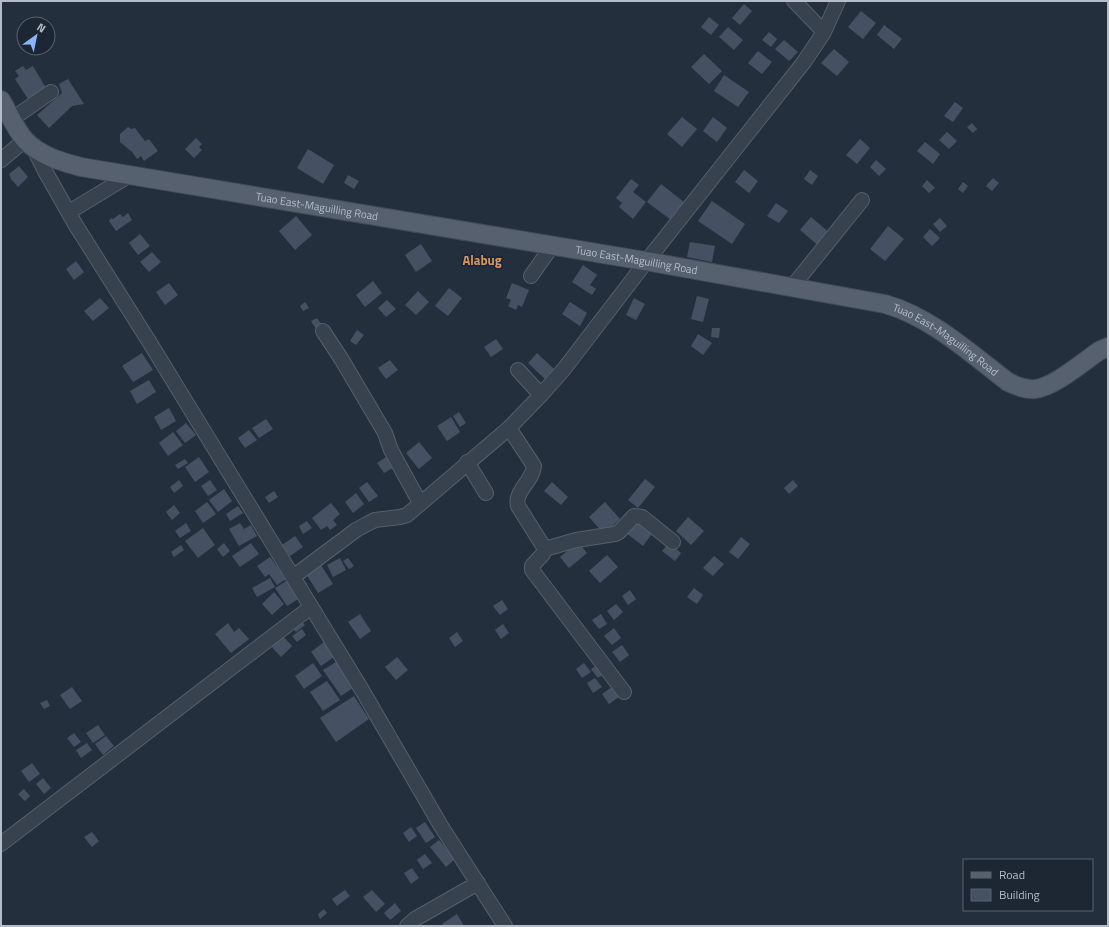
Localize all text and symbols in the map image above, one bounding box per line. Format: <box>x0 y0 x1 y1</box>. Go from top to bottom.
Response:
north arrow <box>16 16 56 56</box>
text: N <box>34 19 49 36</box>
street label: Tuao East-Maguilling Road <box>255 188 379 224</box>
street label: Tuao East-Maguilling Road <box>574 242 699 278</box>
district label: Alabug <box>462 250 502 270</box>
street label: Tuao East-Maguilling Road <box>891 299 1002 380</box>
legend <box>963 859 1093 911</box>
text: Road <box>999 865 1025 884</box>
text: Building <box>999 885 1040 904</box>

